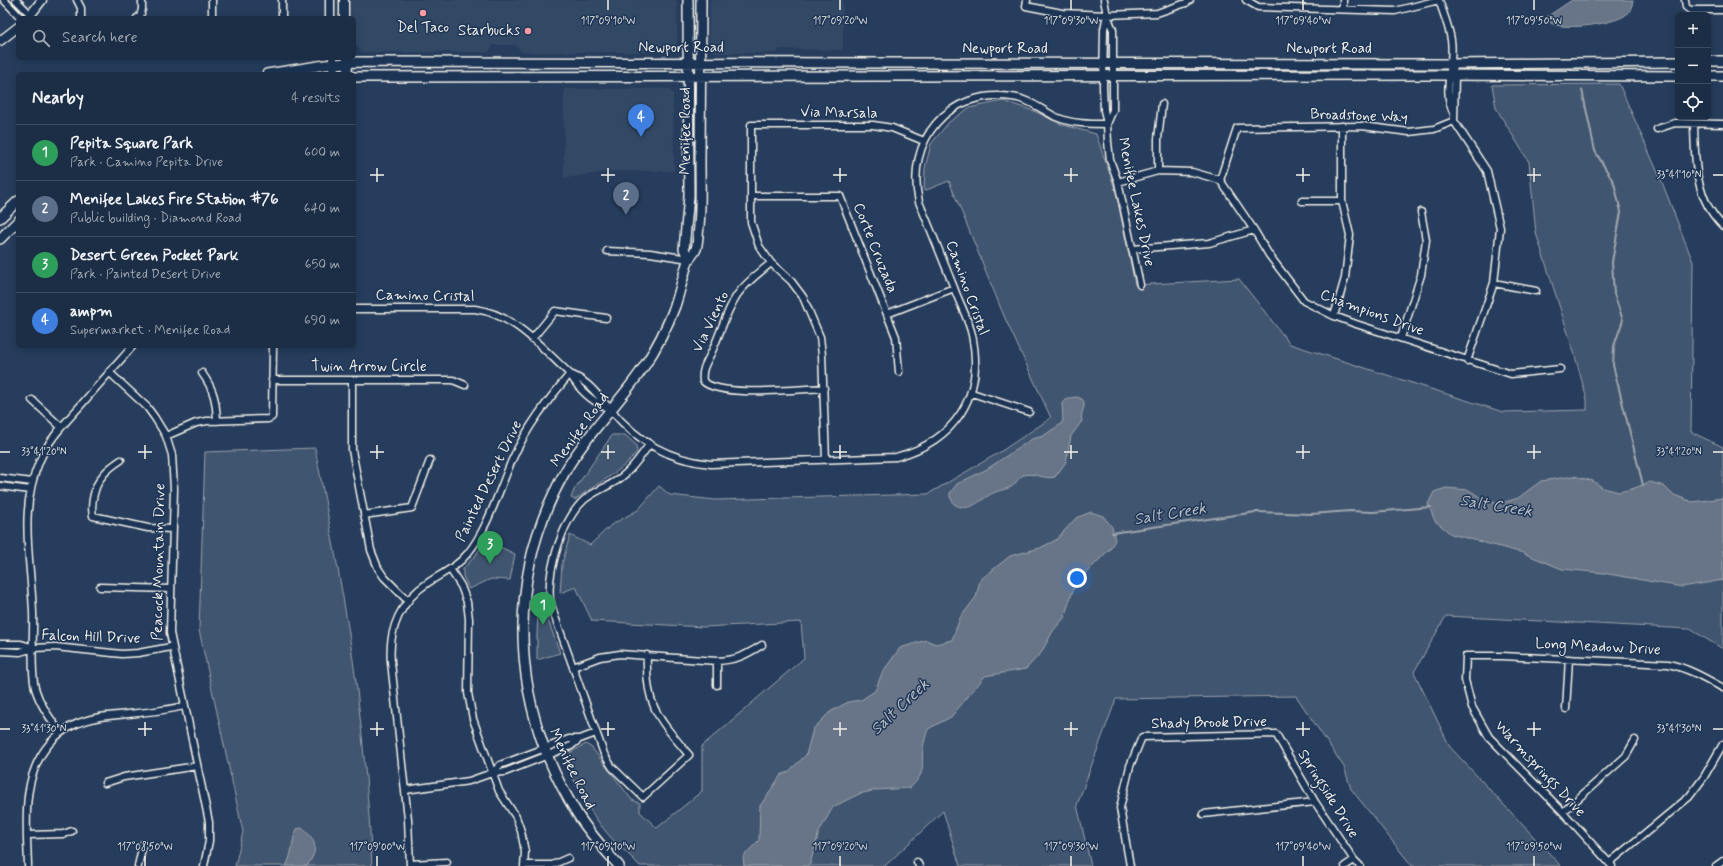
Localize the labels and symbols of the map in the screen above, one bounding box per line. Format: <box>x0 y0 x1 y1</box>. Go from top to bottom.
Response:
marker: Del Taco <box>418 8 428 18</box>
text: 117°09'10"W <box>581 14 635 28</box>
text: 117°09'20"W <box>813 14 867 28</box>
text: 117°09'30"W <box>1044 14 1098 28</box>
text: 117°09'40"W <box>1275 14 1331 28</box>
text: 117°09'50"W <box>1506 14 1562 28</box>
place label: Del Taco <box>397 18 449 38</box>
place label: Starbucks <box>458 21 520 41</box>
marker: Starbucks <box>523 26 533 36</box>
street label: Newport Road <box>638 38 724 58</box>
street label: Newport Road <box>962 39 1048 59</box>
street label: Newport Road <box>1286 39 1372 59</box>
street label: Menifee Road <box>676 87 696 175</box>
street label: Via Marsala <box>800 102 878 124</box>
pin: 4 <box>628 104 654 137</box>
street label: Broadstone Way <box>1310 104 1408 128</box>
street label: Menifee Lakes Drive <box>1113 136 1159 269</box>
text: 33°41'10"N <box>1657 168 1702 182</box>
pin: 2 <box>613 182 639 215</box>
street label: Corte Cruzada <box>848 200 902 296</box>
street label: Camino Cristal <box>941 238 993 338</box>
street label: Camino Cristal <box>375 285 475 307</box>
street label: Champions Drive <box>1317 285 1427 341</box>
street label: Via Viento <box>688 288 734 356</box>
street label: Twin Arrow Circle <box>311 357 427 377</box>
street label: Menifee Road <box>546 389 614 471</box>
street label: Painted Desert Drive <box>451 417 527 545</box>
text: 33°41'20"N <box>21 445 67 459</box>
text: 33°41'20"N <box>1656 445 1702 459</box>
street label: Peacock Mountain Drive <box>148 483 170 641</box>
water label: Salt Creek <box>1458 490 1534 522</box>
water label: Salt Creek <box>1132 498 1208 530</box>
pin: 3 <box>477 531 503 564</box>
your location <box>1067 568 1087 588</box>
pin: 1 <box>530 592 556 625</box>
street label: Falcon Hill Drive <box>41 625 141 649</box>
street label: Long Meadow Drive <box>1535 634 1661 661</box>
water label: Salt Creek <box>866 674 934 740</box>
street label: Shady Brook Drive <box>1151 712 1267 734</box>
street label: Warmsprings Drive <box>1489 717 1590 822</box>
text: 33°41'30"N <box>22 722 67 736</box>
text: 33°41'30"N <box>1657 722 1702 736</box>
street label: Menifee Road <box>544 725 600 813</box>
street label: Springside Drive <box>1292 746 1363 843</box>
text: 117°08'50"W <box>117 840 173 854</box>
text: 117°09'00"W <box>349 840 405 854</box>
text: 117°09'10"W <box>581 840 635 854</box>
text: 117°09'20"W <box>813 840 867 854</box>
text: 117°09'30"W <box>1044 840 1098 854</box>
text: 117°09'40"W <box>1275 840 1331 854</box>
text: 117°09'50"W <box>1506 840 1562 854</box>

